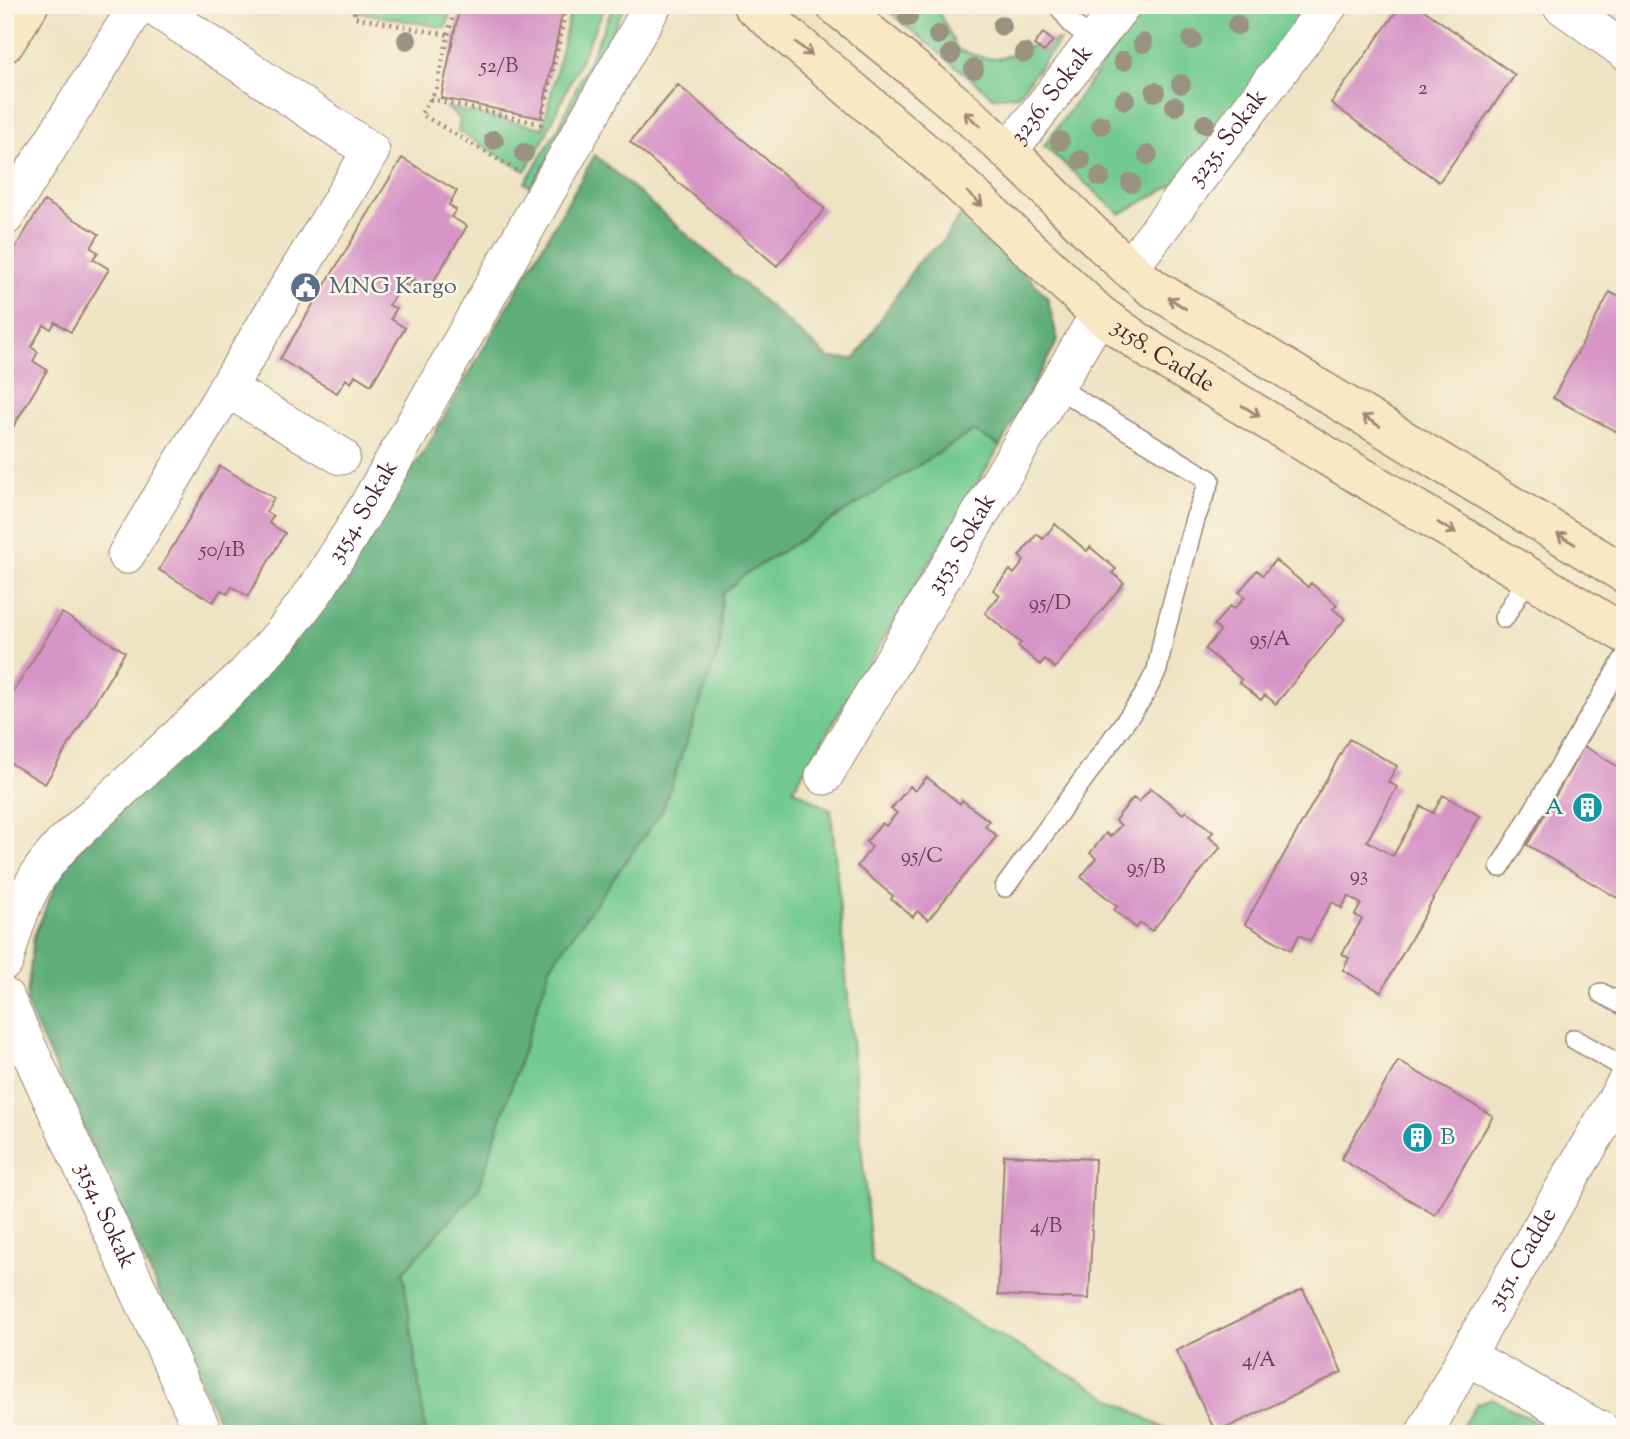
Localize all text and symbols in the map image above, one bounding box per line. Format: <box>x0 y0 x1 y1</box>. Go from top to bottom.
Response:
street label: 3236. Sokak <box>1003 38 1102 152</box>
one-way arrow <box>794 42 812 57</box>
house number: 52/B <box>479 52 518 82</box>
house number: 2 <box>1418 74 1428 104</box>
street label: 3235. Sokak <box>1180 82 1276 194</box>
one-way arrow <box>963 111 981 127</box>
one-way arrow <box>966 190 983 207</box>
public building icon: MNG Kargo <box>289 270 323 304</box>
place label: MNG Kargo <box>329 270 457 304</box>
one-way arrow <box>1168 296 1187 311</box>
street label: 3158. Cadde <box>1104 310 1221 402</box>
one-way arrow <box>1241 404 1261 418</box>
one-way arrow <box>1362 414 1382 428</box>
street label: 3154. Sokak <box>320 454 407 569</box>
street label: 3153. Sokak <box>919 487 1005 601</box>
one-way arrow <box>1436 521 1456 535</box>
one-way arrow <box>1557 531 1577 545</box>
house number: 50/1B <box>198 536 245 566</box>
house number: 95/D <box>1029 589 1071 619</box>
house number: 95/A <box>1250 625 1290 655</box>
place label: A <box>1545 791 1565 825</box>
building icon: A <box>1570 791 1604 825</box>
house number: 95/C <box>901 842 943 872</box>
house number: 95/B <box>1127 853 1165 883</box>
house number: 93 <box>1350 861 1368 891</box>
building icon: B <box>1400 1121 1434 1155</box>
place label: B <box>1440 1121 1455 1155</box>
street label: 3154. Sokak <box>65 1157 144 1274</box>
street label: 3151. Cadde <box>1480 1202 1566 1316</box>
house number: 4/B <box>1030 1212 1062 1242</box>
house number: 4/A <box>1242 1346 1276 1376</box>

